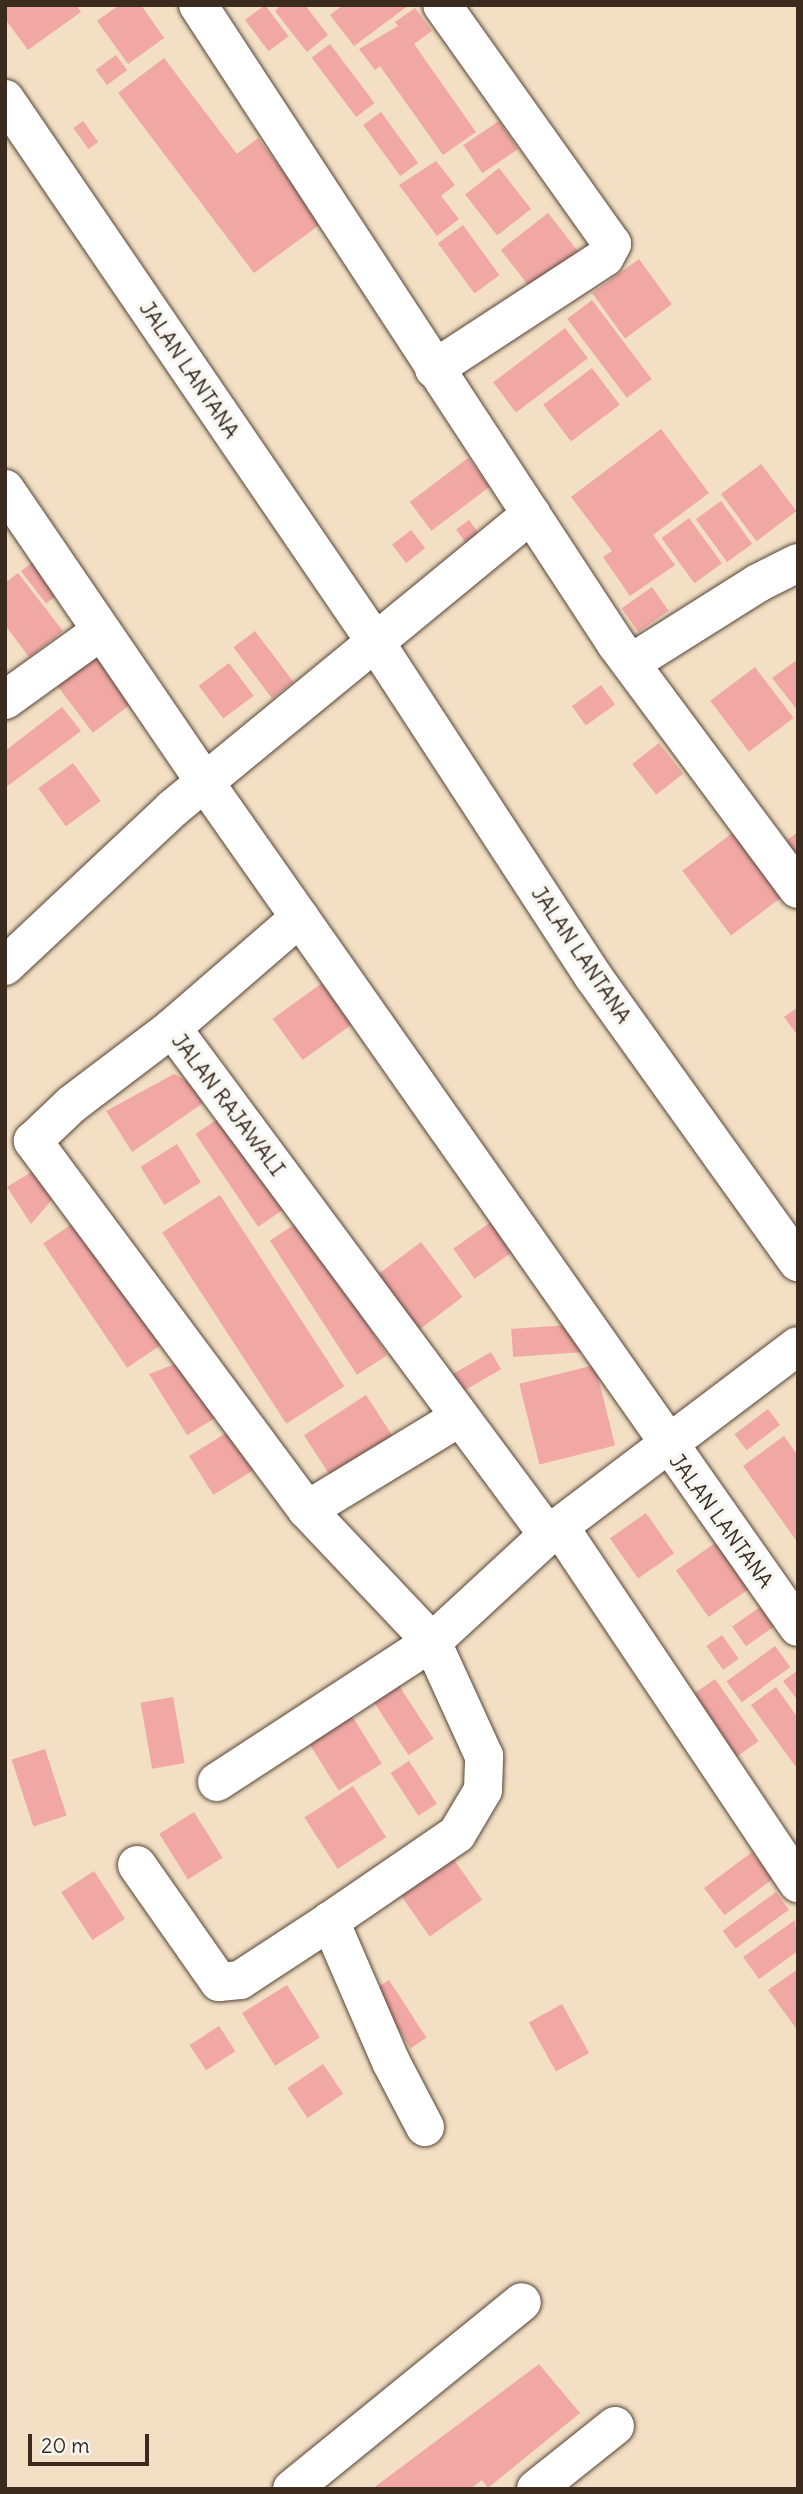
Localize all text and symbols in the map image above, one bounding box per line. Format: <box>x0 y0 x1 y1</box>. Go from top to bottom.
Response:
street label: JALAN LANTANA <box>134 297 244 443</box>
street label: JALAN LANTANA <box>526 882 636 1028</box>
street label: JALAN RAJAWALI <box>166 1029 290 1181</box>
street label: JALAN LANTANA <box>664 1449 778 1593</box>
scale bar <box>32 2420 152 2464</box>
text: 20 m <box>41 2432 90 2459</box>

